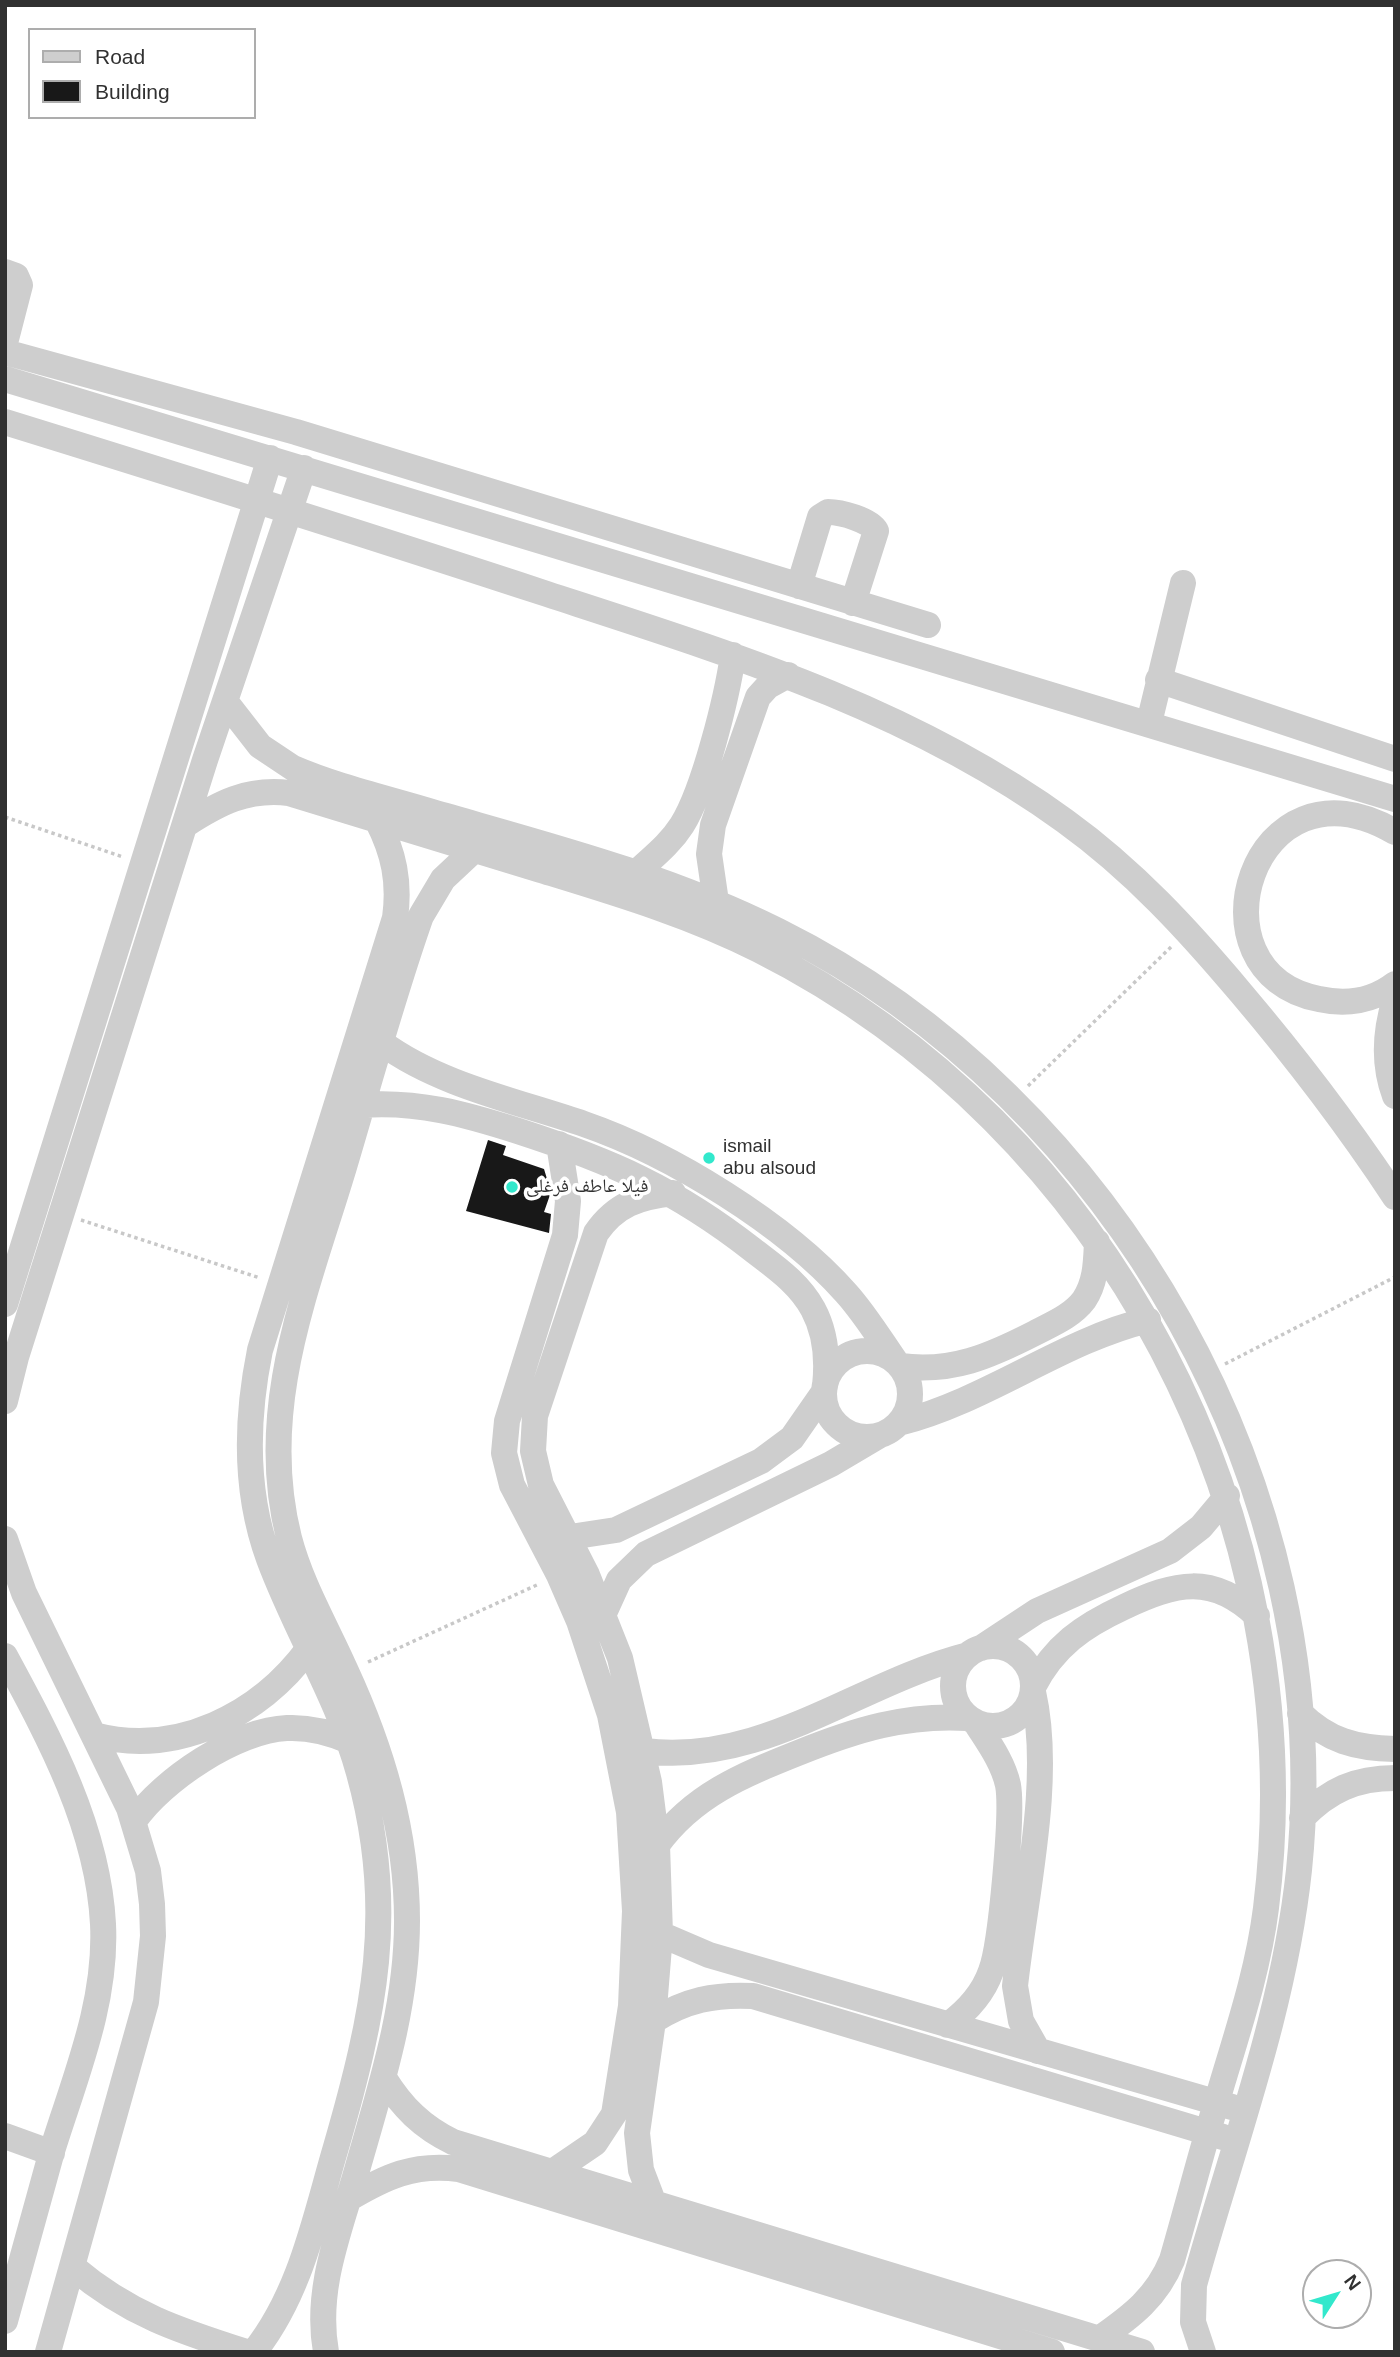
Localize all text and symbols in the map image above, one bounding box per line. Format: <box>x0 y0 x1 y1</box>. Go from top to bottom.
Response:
legend <box>28 28 256 119</box>
text: Road <box>95 45 145 68</box>
text: Building <box>95 80 170 103</box>
place label: ismail abu alsoud <box>723 1136 816 1180</box>
marker: ismail abu alsoud <box>701 1150 717 1166</box>
place label: فيلا عاطف فرغلى <box>526 1176 648 1198</box>
marker: فيلا عاطف فرغلى <box>504 1179 520 1195</box>
north arrow <box>1302 2259 1372 2329</box>
text: N <box>1340 2270 1365 2294</box>

